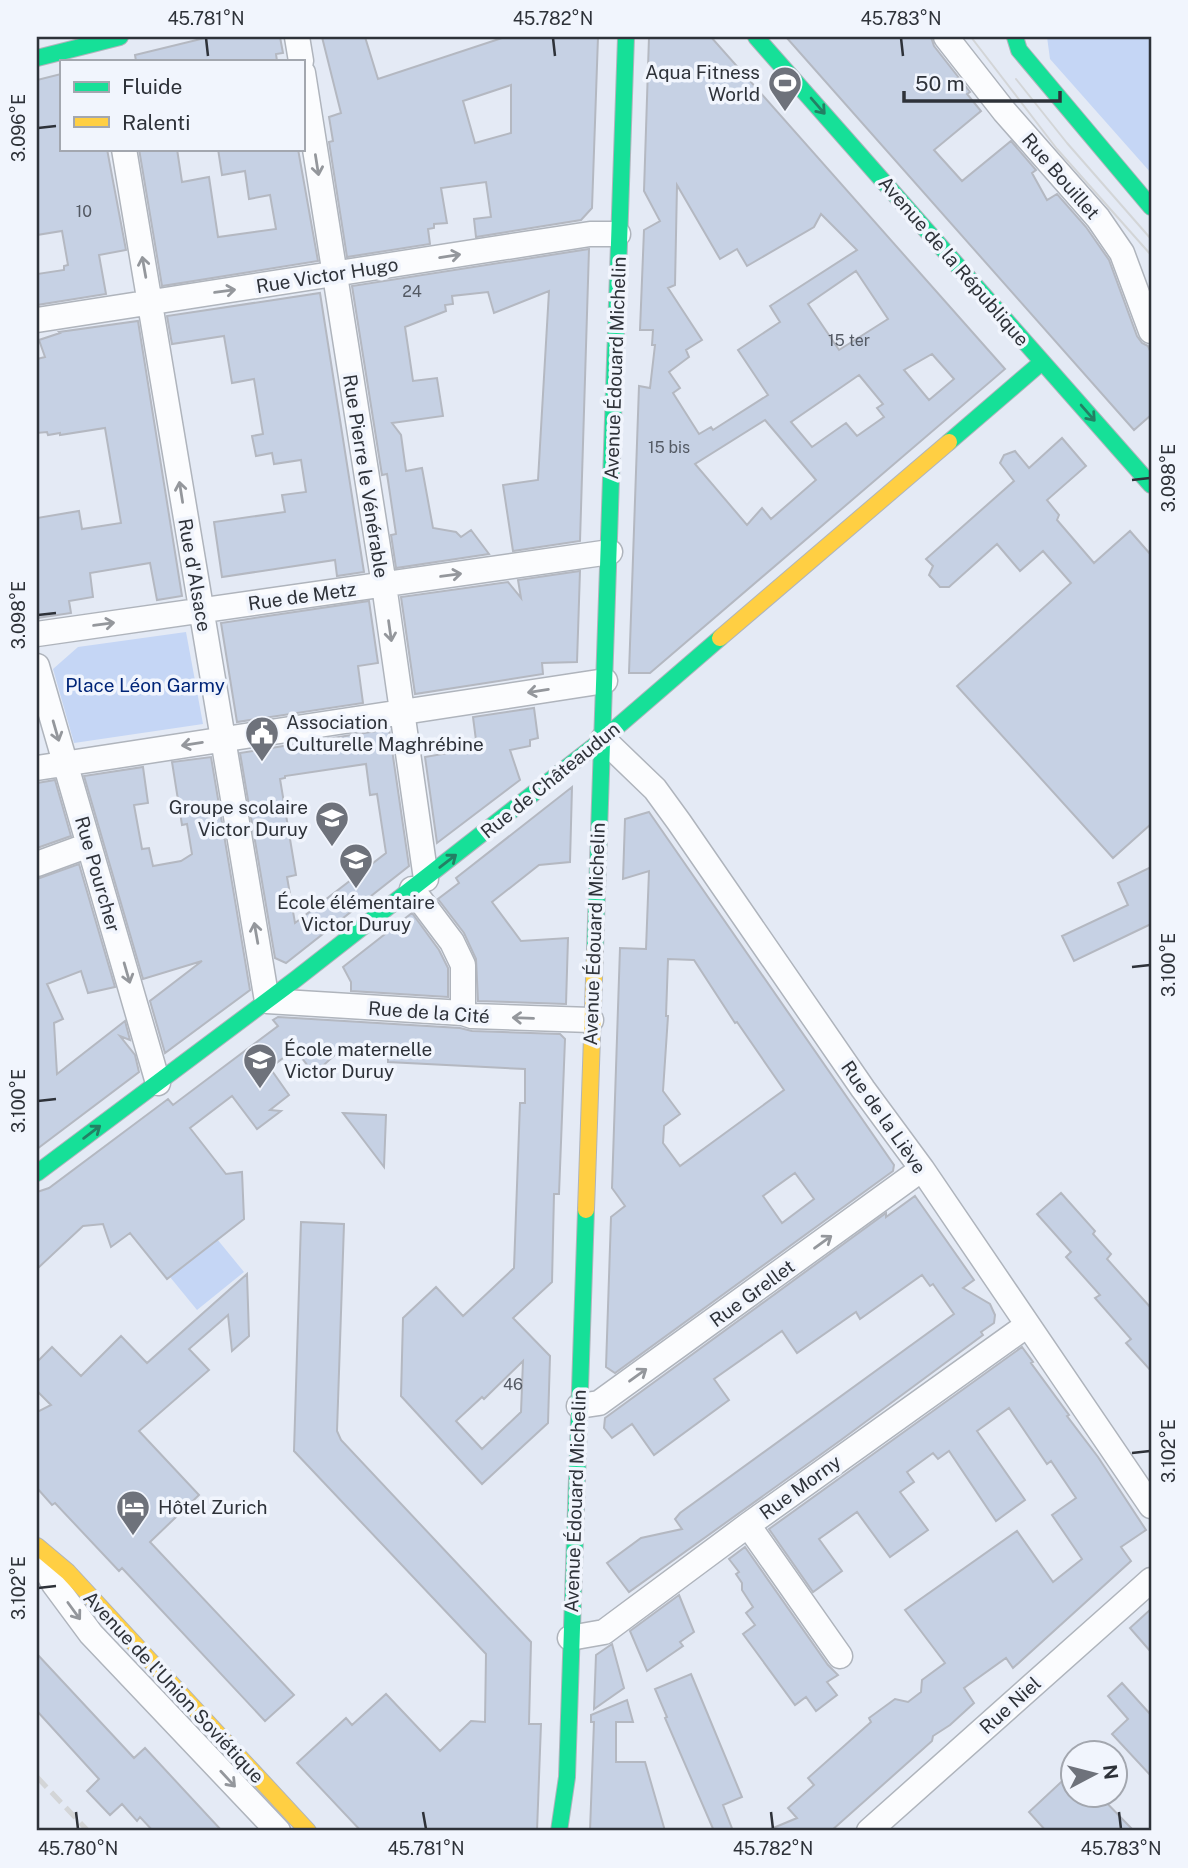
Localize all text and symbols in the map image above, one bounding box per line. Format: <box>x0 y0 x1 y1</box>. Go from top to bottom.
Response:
text: 45.781°N <box>167 8 245 29</box>
text: 45.782°N <box>513 8 593 29</box>
text: 45.783°N <box>860 8 942 29</box>
legend <box>60 60 304 150</box>
scale bar <box>904 60 1060 104</box>
place label: Aqua Fitness World <box>645 61 760 105</box>
sports icon: Aqua Fitness World <box>766 64 804 113</box>
text: 50 m <box>915 71 965 96</box>
text: Fluide <box>122 74 182 99</box>
text: 3.096°E <box>8 94 29 162</box>
one-way arrow <box>810 97 826 115</box>
text: Ralenti <box>122 110 190 135</box>
street label: Rue Bouillet <box>1018 128 1104 224</box>
one-way arrow <box>311 153 324 175</box>
street label: Avenue de la République <box>874 172 1034 350</box>
house number: 10 <box>76 202 92 221</box>
one-way arrow <box>438 249 461 262</box>
street label: Rue Victor Hugo <box>254 253 400 297</box>
one-way arrow <box>137 256 150 279</box>
street label: Avenue Édouard Michelin <box>600 256 630 480</box>
house number: 24 <box>402 282 422 301</box>
one-way arrow <box>213 284 236 297</box>
house number: 15 ter <box>828 331 870 350</box>
street label: Rue Pierre le Vénérable <box>339 373 393 579</box>
one-way arrow <box>1079 404 1096 421</box>
house number: 15 bis <box>648 438 690 457</box>
text: 3.098°E <box>1158 444 1179 512</box>
one-way arrow <box>174 481 187 504</box>
street label: Rue d'Alsace <box>174 517 216 633</box>
one-way arrow <box>439 568 462 581</box>
street label: Rue de Metz <box>247 578 357 614</box>
text: 3.098°E <box>8 581 29 649</box>
one-way arrow <box>92 618 115 631</box>
one-way arrow <box>384 620 397 642</box>
park label: Place Léon Garmy <box>65 674 225 696</box>
one-way arrow <box>527 685 550 698</box>
place label: Association Culturelle Maghrébine <box>286 711 484 755</box>
public building icon: Association Culturelle Maghrébine <box>243 714 281 763</box>
street label: Rue de Châteaudun <box>476 717 624 843</box>
one-way arrow <box>50 720 63 742</box>
one-way arrow <box>181 738 204 751</box>
place label: Groupe scolaire Victor Duruy <box>169 796 308 840</box>
school or university icon: Groupe scolaire Victor Duruy <box>313 799 351 848</box>
street label: Rue Pourcher <box>71 814 125 934</box>
street label: Avenue Édouard Michelin <box>579 822 609 1046</box>
school or university icon: École élémentaire Victor Duruy <box>337 841 375 890</box>
one-way arrow <box>439 854 457 869</box>
place label: École élémentaire Victor Duruy <box>277 891 435 935</box>
one-way arrow <box>249 922 262 945</box>
text: 3.100°E <box>1158 933 1179 997</box>
one-way arrow <box>121 962 134 984</box>
street label: Rue de la Cité <box>367 997 491 1027</box>
one-way arrow <box>511 1011 534 1024</box>
place label: École maternelle Victor Duruy <box>284 1038 432 1082</box>
school or university icon: École maternelle Victor Duruy <box>241 1041 279 1090</box>
street label: Rue de la Liève <box>837 1056 931 1178</box>
text: 3.100°E <box>8 1069 29 1133</box>
one-way arrow <box>82 1125 101 1140</box>
one-way arrow <box>813 1235 831 1250</box>
street label: Rue Grellet <box>705 1255 799 1331</box>
one-way arrow <box>628 1368 647 1382</box>
house number: 46 <box>503 1375 523 1394</box>
street label: Avenue Édouard Michelin <box>560 1389 590 1613</box>
text: 3.102°E <box>1158 1419 1179 1483</box>
street label: Rue Morny <box>755 1450 845 1524</box>
hotel icon: Hôtel Zurich <box>114 1488 152 1537</box>
place label: Hôtel Zurich <box>158 1496 267 1518</box>
text: 3.102°E <box>8 1556 29 1620</box>
street label: Avenue de l'Union Soviétique <box>79 1587 269 1787</box>
one-way arrow <box>67 1601 82 1620</box>
street label: Rue Niel <box>975 1672 1045 1738</box>
north arrow <box>1058 1738 1128 1808</box>
text: N <box>1099 1763 1123 1781</box>
one-way arrow <box>219 1769 236 1787</box>
text: 45.780°N <box>38 1838 118 1859</box>
text: 45.781°N <box>387 1838 465 1859</box>
text: 45.782°N <box>733 1838 813 1859</box>
text: 45.783°N <box>1080 1838 1162 1859</box>

